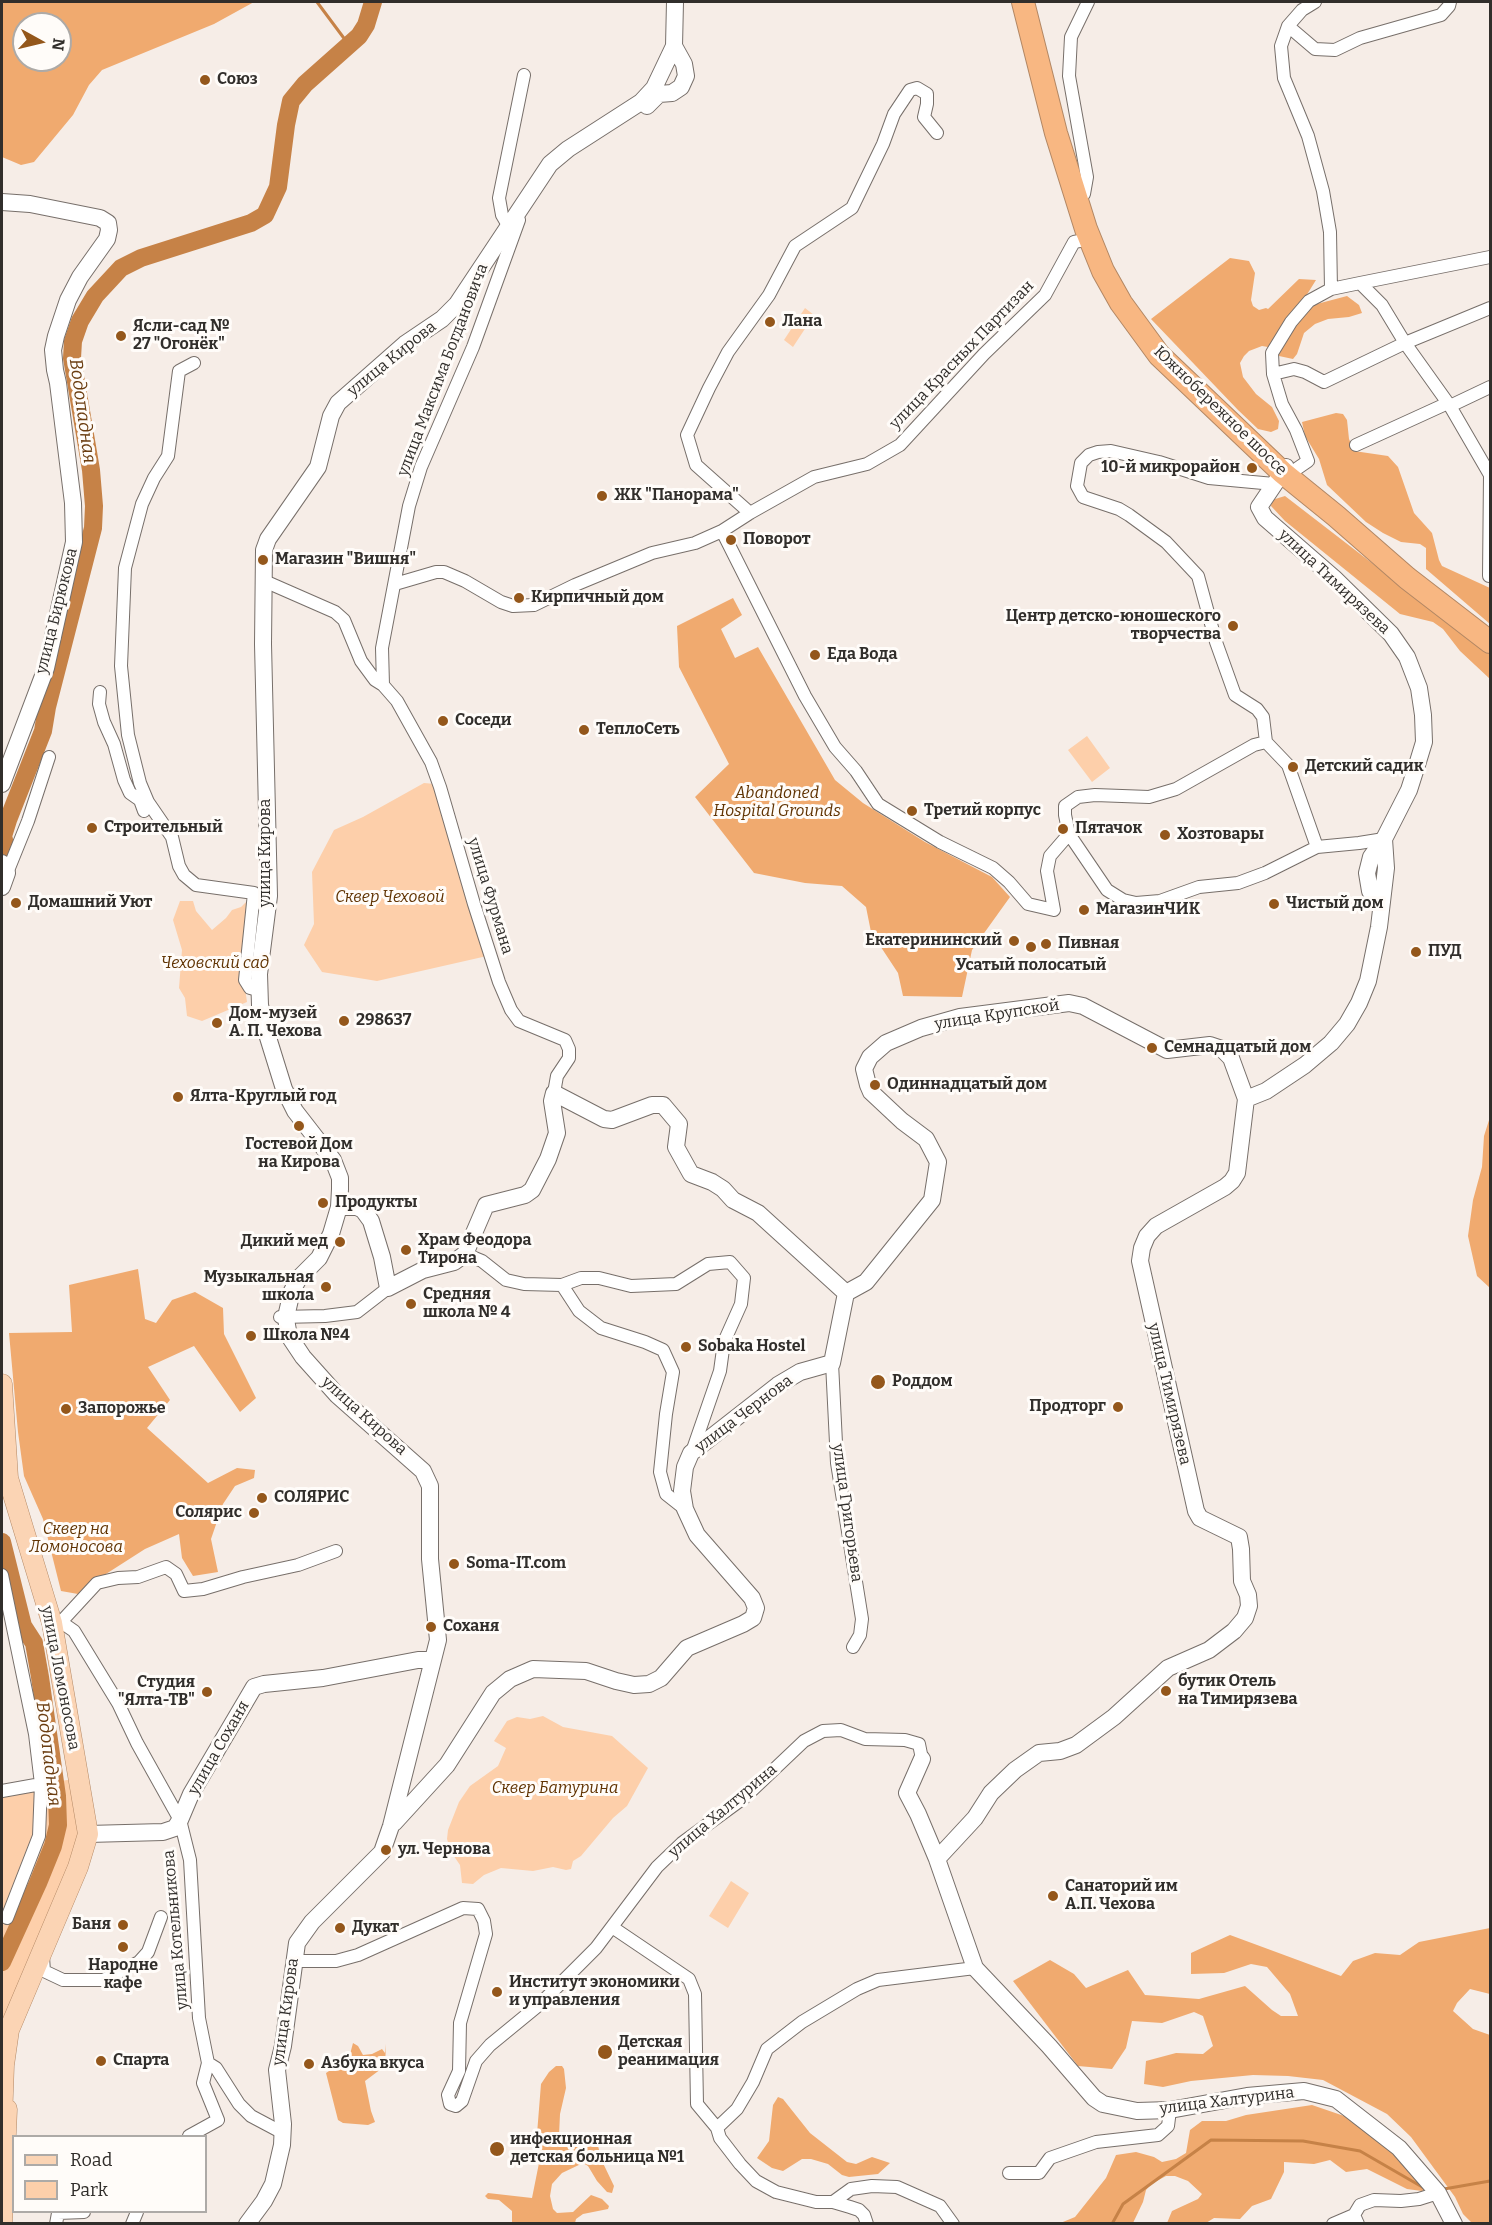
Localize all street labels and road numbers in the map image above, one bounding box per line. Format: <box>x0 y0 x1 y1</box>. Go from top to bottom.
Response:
street label: улица Максима Богдановича <box>394 261 492 479</box>
street label: улица Красных Партизан <box>886 277 1038 433</box>
street label: улица Кирова <box>344 317 440 401</box>
street label: Южнобережное шоссе <box>1149 342 1291 480</box>
street label: улица Тимирязева <box>1274 525 1394 639</box>
street label: улица Бирюкова <box>32 546 82 676</box>
street label: улица Кирова <box>256 799 276 907</box>
street label: улица Фурмана <box>463 835 517 957</box>
street label: улица Крупской <box>933 996 1061 1034</box>
street label: улица Тимирязева <box>1143 1321 1195 1467</box>
street label: улица Чернова <box>691 1371 797 1457</box>
street label: улица Кирова <box>317 1373 411 1459</box>
street label: улица Григорьева <box>828 1443 866 1583</box>
street label: улица Ломоносова <box>37 1604 83 1752</box>
street label: улица Соханя <box>184 1698 254 1798</box>
street label: улица Халтурина <box>665 1760 781 1862</box>
street label: улица Котельникова <box>159 1849 193 2011</box>
street label: улица Кирова <box>269 1957 303 2067</box>
street label: улица Халтурина <box>1159 2083 1295 2119</box>

